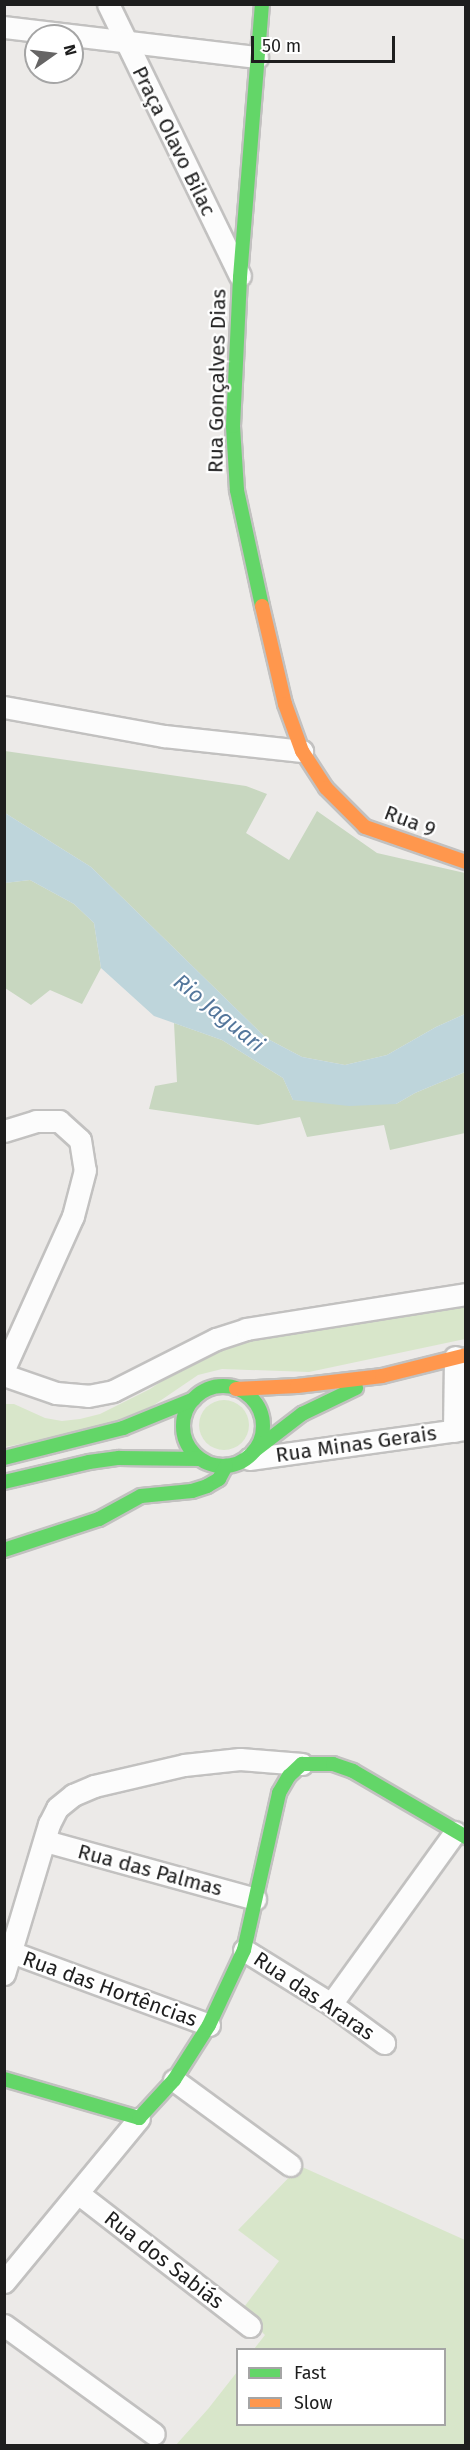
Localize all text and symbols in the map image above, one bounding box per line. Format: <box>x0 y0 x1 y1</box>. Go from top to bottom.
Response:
north arrow <box>24 24 84 84</box>
scale bar <box>254 24 398 62</box>
text: 50 m <box>262 35 301 57</box>
text: N <box>60 43 81 57</box>
street label: Praça Olavo Bilac <box>127 62 221 220</box>
street label: Rua Gonçalves Dias <box>203 289 231 473</box>
street label: Rua 9 <box>381 800 439 842</box>
water label: Rio Jaguari <box>168 968 270 1058</box>
street label: Rua Minas Gerais <box>274 1420 438 1468</box>
street label: Rua das Palmas <box>75 1839 225 1901</box>
street label: Rua das Hortências <box>19 1946 201 2032</box>
street label: Rua das Araras <box>249 1946 379 2046</box>
street label: Rua dos Sabiás <box>99 2206 229 2314</box>
legend <box>236 2348 446 2426</box>
text: Fast <box>294 2362 326 2384</box>
text: Slow <box>294 2392 332 2414</box>

